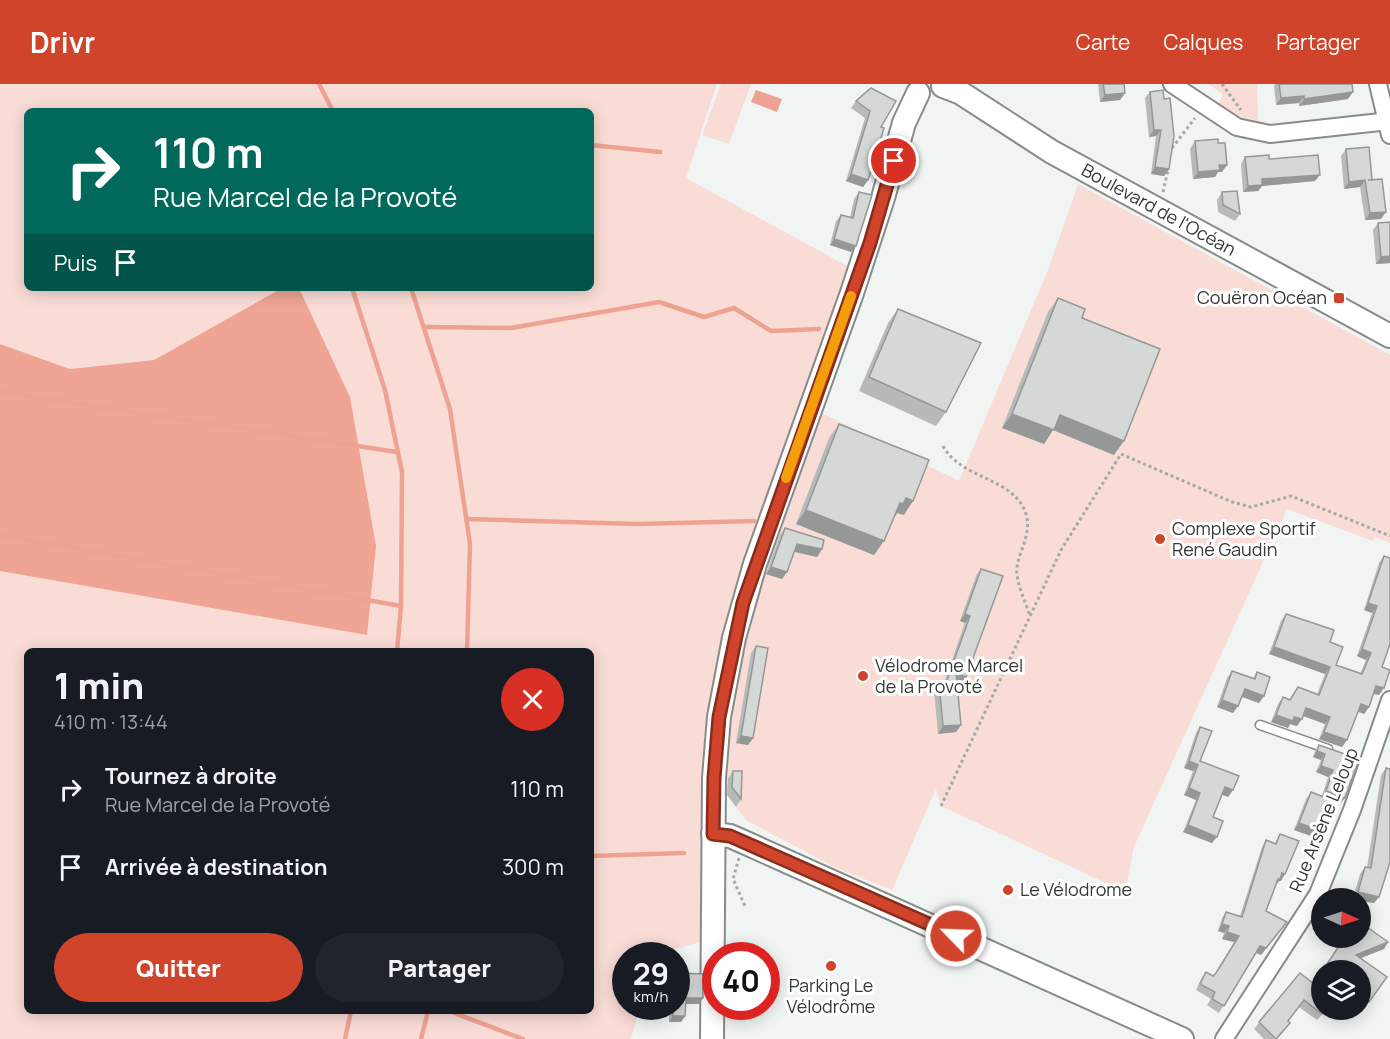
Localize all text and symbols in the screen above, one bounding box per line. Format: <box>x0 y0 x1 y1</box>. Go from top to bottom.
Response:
text: Drivr <box>30 23 95 61</box>
text: Carte <box>1076 28 1130 56</box>
text: Calques <box>1163 28 1243 56</box>
text: Partager <box>1276 28 1360 56</box>
text: 110 m <box>153 123 264 181</box>
icon: right <box>54 132 132 210</box>
pin <box>868 135 919 186</box>
icon: arrive <box>877 144 910 177</box>
street label: Boulevard de l'Océan <box>1078 157 1240 261</box>
text: Rue Marcel de la Provoté <box>153 178 457 215</box>
icon: arrive <box>109 246 142 279</box>
text: Puis <box>54 248 97 278</box>
place label: Couëron Océan <box>1197 285 1327 309</box>
marker: Couëron Océan <box>1332 291 1346 305</box>
place label: Complexe Sportif René Gaudin <box>1172 516 1316 561</box>
marker: Complexe Sportif René Gaudin <box>1153 532 1167 546</box>
place label: Vélodrome Marcel de la Provoté <box>875 653 1023 698</box>
text: 1 min <box>54 661 144 710</box>
button: close <box>501 668 564 731</box>
marker: Vélodrome Marcel de la Provoté <box>856 669 870 683</box>
text: 410 m · 13:44 <box>54 708 168 735</box>
street label: Rue Arsène Leloup <box>1283 744 1363 896</box>
text: Tournez à droite <box>105 761 277 791</box>
icon: right <box>54 773 87 806</box>
text: 110 m <box>510 774 564 804</box>
text: Rue Marcel de la Provoté <box>105 791 330 818</box>
icon: arrive <box>54 851 87 884</box>
text: Arrivée à destination <box>105 852 328 882</box>
text: 300 m <box>502 852 564 882</box>
place label: Le Vélodrome <box>1020 877 1132 901</box>
marker: Le Vélodrome <box>1001 883 1015 897</box>
north arrow <box>1311 888 1371 948</box>
map controls <box>1311 888 1371 1020</box>
position arrow <box>924 904 988 968</box>
button: Quitter <box>54 933 303 1002</box>
button: Partager <box>315 933 564 1002</box>
speed limit sign: 40 <box>702 942 780 1020</box>
text: 29 <box>633 953 669 994</box>
marker: Parking Le Vélodrôme <box>824 959 838 973</box>
button: layers <box>1311 960 1371 1020</box>
place label: Parking Le Vélodrôme <box>787 973 875 1018</box>
text: km/h <box>634 986 668 1007</box>

